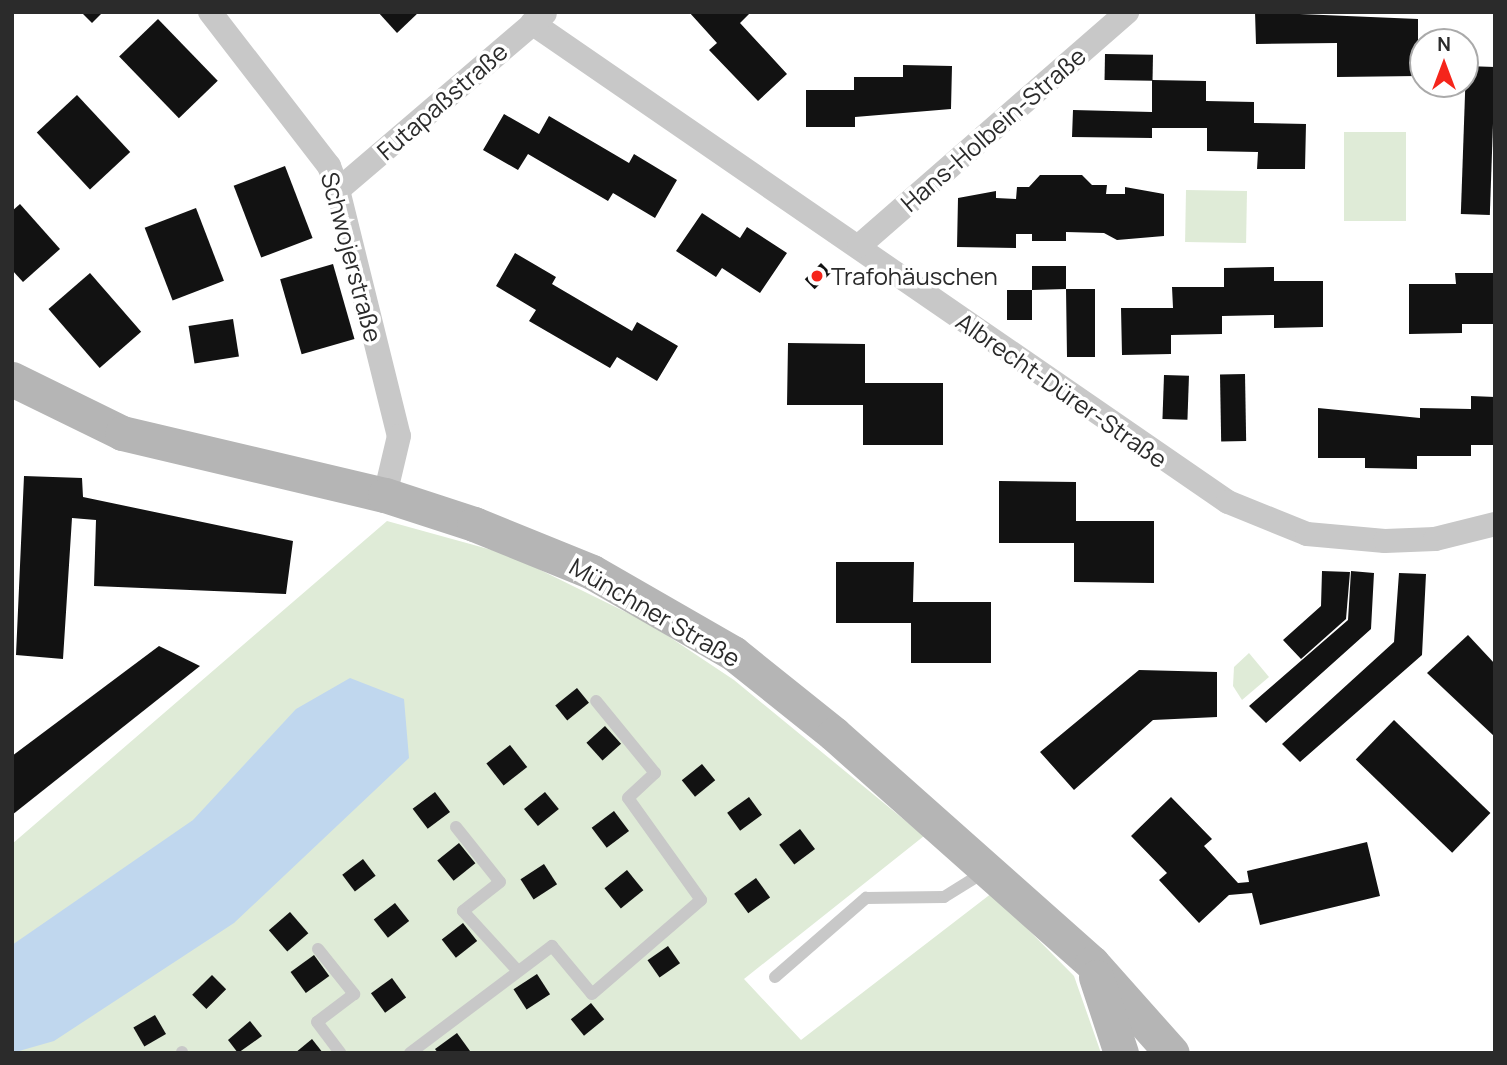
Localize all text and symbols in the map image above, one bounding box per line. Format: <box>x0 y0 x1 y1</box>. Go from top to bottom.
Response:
north arrow <box>1409 28 1479 98</box>
text: N <box>1437 31 1451 57</box>
street label: Futapaßstraße <box>371 37 513 165</box>
street label: Hans-Holbein-Straße <box>895 41 1091 217</box>
street label: Schwojerstraße <box>315 169 389 345</box>
place label: Trafohäuschen <box>831 262 998 290</box>
marker: Trafohäuschen <box>809 268 825 284</box>
street label: Albrecht-Dürer-Straße <box>951 306 1173 474</box>
street label: Münchner Straße <box>565 552 745 672</box>

